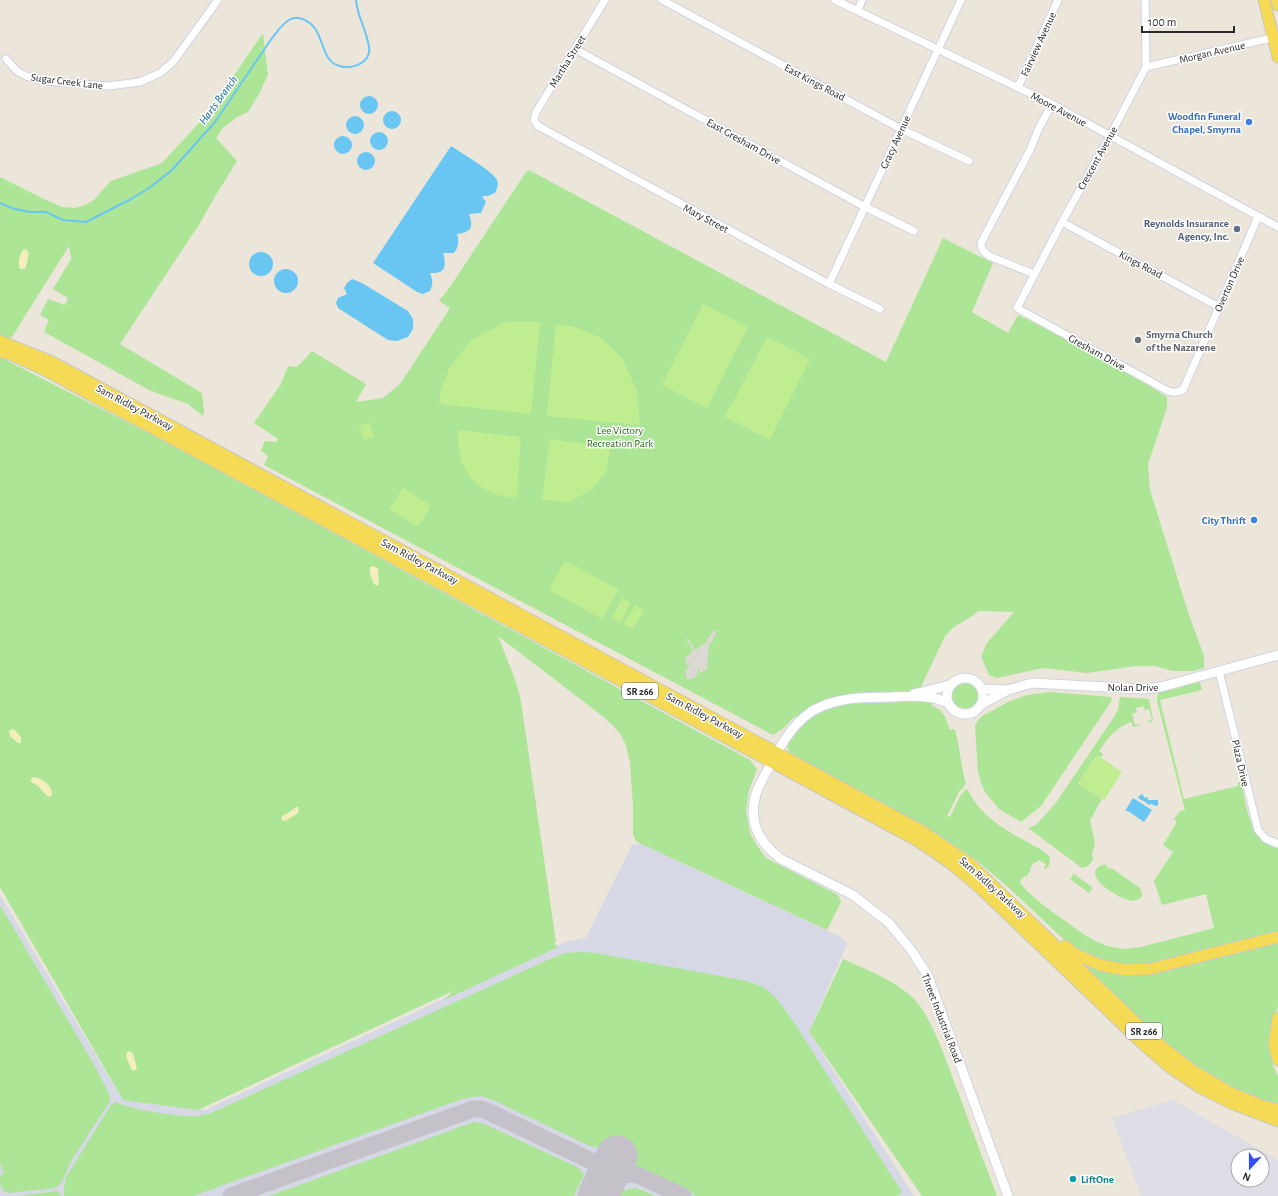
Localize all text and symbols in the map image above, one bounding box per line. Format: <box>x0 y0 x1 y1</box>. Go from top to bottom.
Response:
scale bar <box>1142 8 1234 34</box>
street label: Fairview Avenue <box>1019 10 1058 78</box>
text: 100 m <box>1148 16 1176 28</box>
street label: Martha Street <box>547 33 588 89</box>
street label: Morgan Avenue <box>1178 40 1246 65</box>
street label: East Kings Road <box>783 62 847 103</box>
street label: Sugar Creek Lane <box>30 72 104 91</box>
water label: Harts Branch <box>196 74 240 126</box>
street label: Moore Avenue <box>1029 90 1089 129</box>
place label: Woodfin Funeral Chapel, Smyrna <box>1168 111 1242 135</box>
street label: Gracy Avenue <box>878 114 913 171</box>
street label: East Gresham Drive <box>705 117 783 166</box>
marker: Woodfin Funeral Chapel, Smyrna <box>1244 117 1254 127</box>
street label: Crescent Avenue <box>1076 125 1119 192</box>
street label: Mary Street <box>681 202 731 235</box>
place label: Reynolds Insurance Agency, Inc. <box>1144 218 1229 242</box>
marker: Reynolds Insurance Agency, Inc. <box>1232 224 1242 234</box>
street label: Kings Road <box>1117 248 1165 281</box>
street label: Overton Drive <box>1212 255 1247 313</box>
place label: Smyrna Church of the Nazarene <box>1146 329 1216 353</box>
street label: Gresham Drive <box>1066 332 1127 373</box>
marker: Smyrna Church of the Nazarene <box>1133 335 1143 345</box>
street label: Sam Ridley Parkway <box>95 383 175 432</box>
park label: Lee Victory Recreation Park <box>587 425 653 449</box>
place label: City Thrift <box>1202 515 1246 526</box>
marker: City Thrift <box>1249 515 1259 525</box>
street label: Sam Ridley Parkway <box>380 537 460 586</box>
street label: Nolan Drive <box>1108 682 1158 693</box>
road number: SR 266 <box>622 683 658 699</box>
street label: Sam Ridley Parkway <box>665 691 745 740</box>
street label: Plaza Drive <box>1230 739 1251 788</box>
street label: Sam Ridley Parkway <box>957 855 1028 920</box>
street label: Threet Industrial Road <box>919 972 964 1065</box>
road number: SR 266 <box>1126 1023 1162 1039</box>
north arrow <box>1230 1148 1270 1188</box>
text: N <box>1241 1170 1252 1183</box>
marker: LiftOne <box>1068 1174 1078 1184</box>
place label: LiftOne <box>1081 1174 1114 1185</box>

